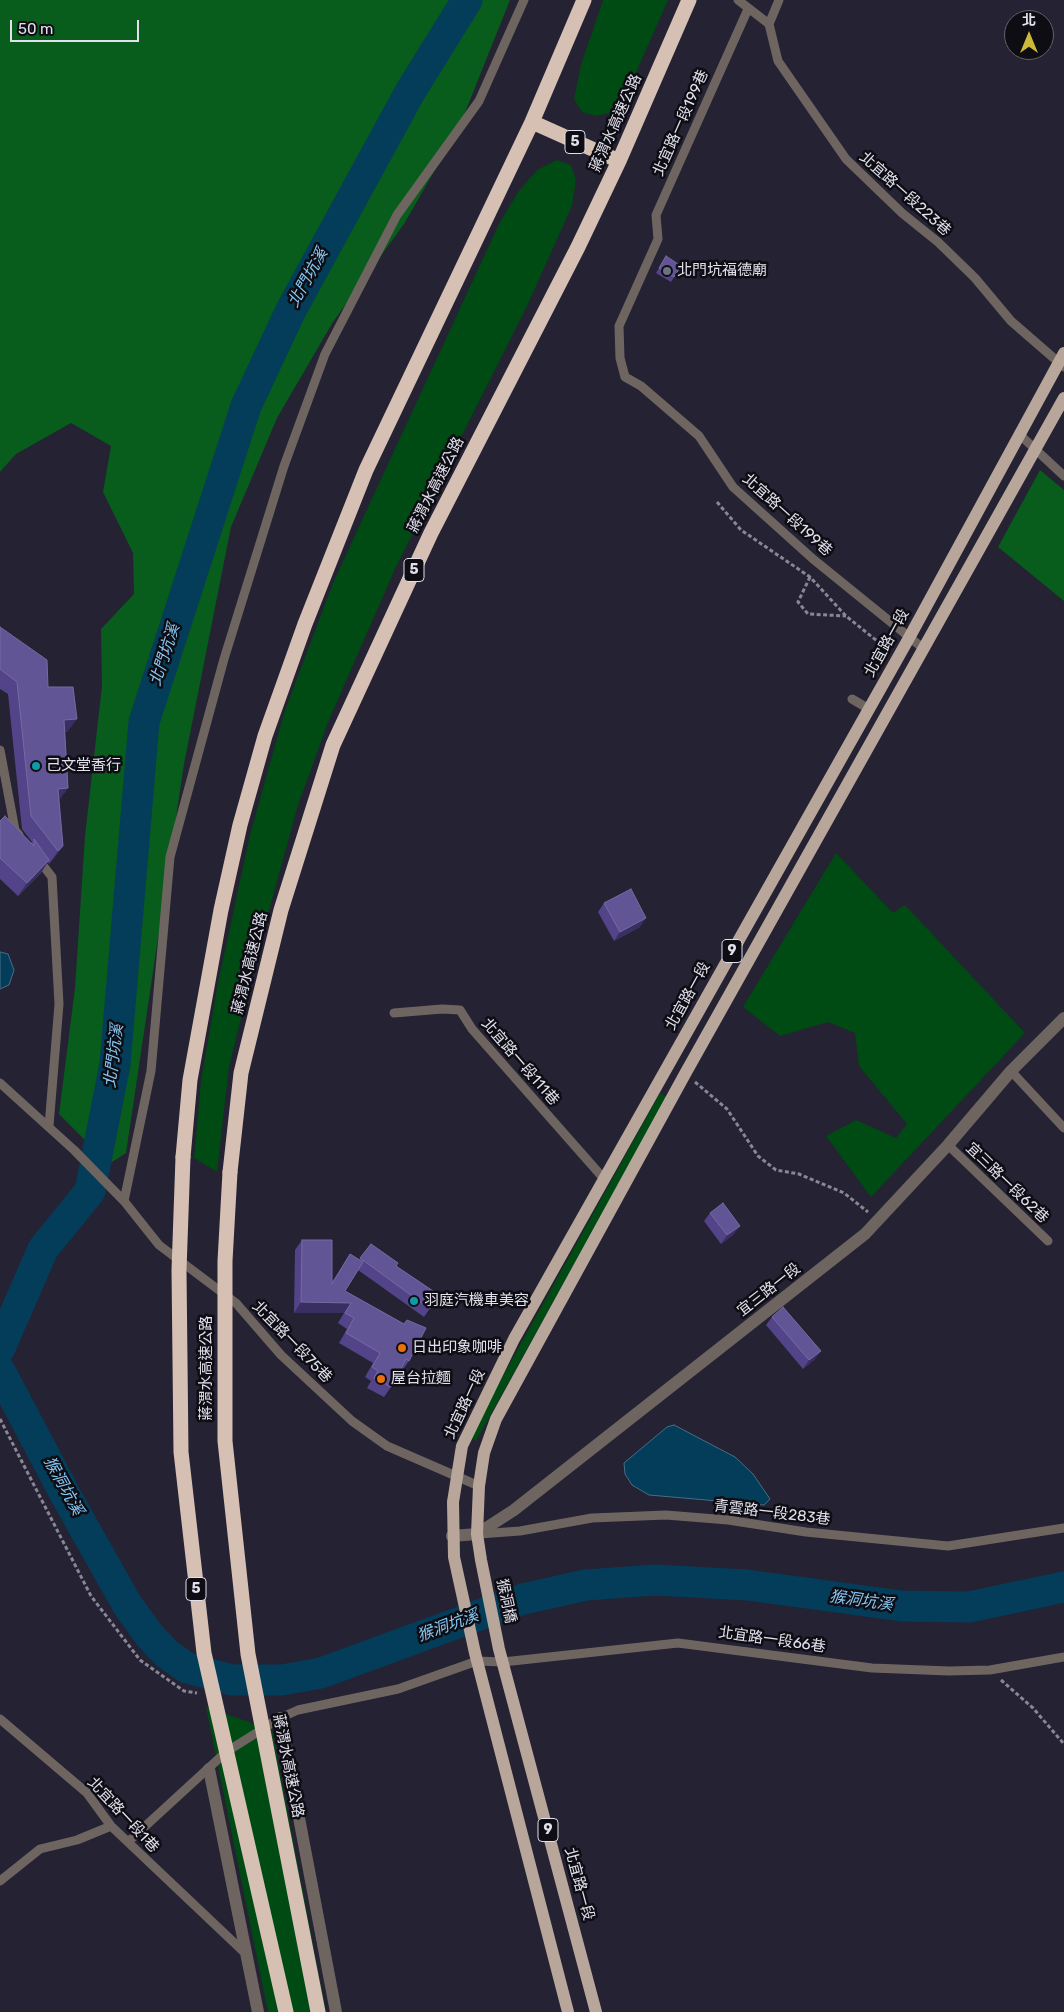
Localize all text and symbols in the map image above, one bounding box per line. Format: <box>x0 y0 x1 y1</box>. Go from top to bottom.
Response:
scale bar <box>12 10 141 42</box>
north arrow <box>1004 10 1054 60</box>
text: 北 <box>1022 12 1036 29</box>
text: 50 m <box>18 20 53 38</box>
street label: 北宜路一段199巷 <box>650 67 712 179</box>
street label: 蔣渭水高速公路 <box>586 71 646 175</box>
road number: 5 <box>565 130 585 154</box>
street label: 北宜路一段223巷 <box>856 148 954 240</box>
water label: 北門坑溪 <box>284 245 332 311</box>
place label: 北門坑福德廟 <box>677 262 767 280</box>
marker: 北門坑福德廟 <box>661 265 673 277</box>
street label: 蔣渭水高速公路 <box>404 434 468 536</box>
street label: 北宜路一段199巷 <box>739 470 835 560</box>
road number: 5 <box>404 558 424 582</box>
street label: 北宜路一段 <box>861 606 913 680</box>
water label: 北門坑溪 <box>146 622 184 688</box>
place label: 己文堂香行 <box>46 757 121 775</box>
marker: 己文堂香行 <box>30 760 42 772</box>
street label: 蔣渭水高速公路 <box>229 910 271 1016</box>
road number: 9 <box>722 939 742 962</box>
street label: 北宜路一段 <box>662 959 714 1033</box>
street label: 北宜路一段111巷 <box>477 1015 563 1109</box>
water label: 北門坑溪 <box>101 1023 127 1089</box>
street label: 宜三路一段62巷 <box>962 1139 1052 1227</box>
street label: 宜三路一段 <box>734 1260 804 1320</box>
place label: 羽庭汽機車美容 <box>424 1292 529 1310</box>
marker: 羽庭汽機車美容 <box>408 1295 420 1307</box>
street label: 北宜路一段75巷 <box>248 1297 336 1387</box>
street label: 蔣渭水高速公路 <box>198 1316 216 1420</box>
place label: 日出印象咖啡 <box>412 1339 502 1357</box>
marker: 日出印象咖啡 <box>396 1342 408 1354</box>
street label: 北宜路一段 <box>441 1366 489 1442</box>
place label: 屋台拉麵 <box>391 1370 451 1388</box>
marker: 屋台拉麵 <box>375 1373 387 1385</box>
water label: 猴洞坑溪 <box>39 1453 87 1519</box>
street label: 青雲路一段283巷 <box>713 1497 831 1529</box>
street label: 猴洞橋 <box>493 1577 519 1625</box>
road number: 5 <box>186 1578 206 1600</box>
water label: 猴洞坑溪 <box>828 1587 894 1615</box>
water label: 猴洞坑溪 <box>415 1606 481 1646</box>
street label: 北宜路一段66巷 <box>717 1624 827 1656</box>
street label: 蔣渭水高速公路 <box>269 1713 307 1819</box>
street label: 北宜路一段1巷 <box>84 1774 162 1856</box>
road number: 9 <box>538 1818 558 1842</box>
street label: 北宜路一段 <box>561 1845 597 1923</box>

